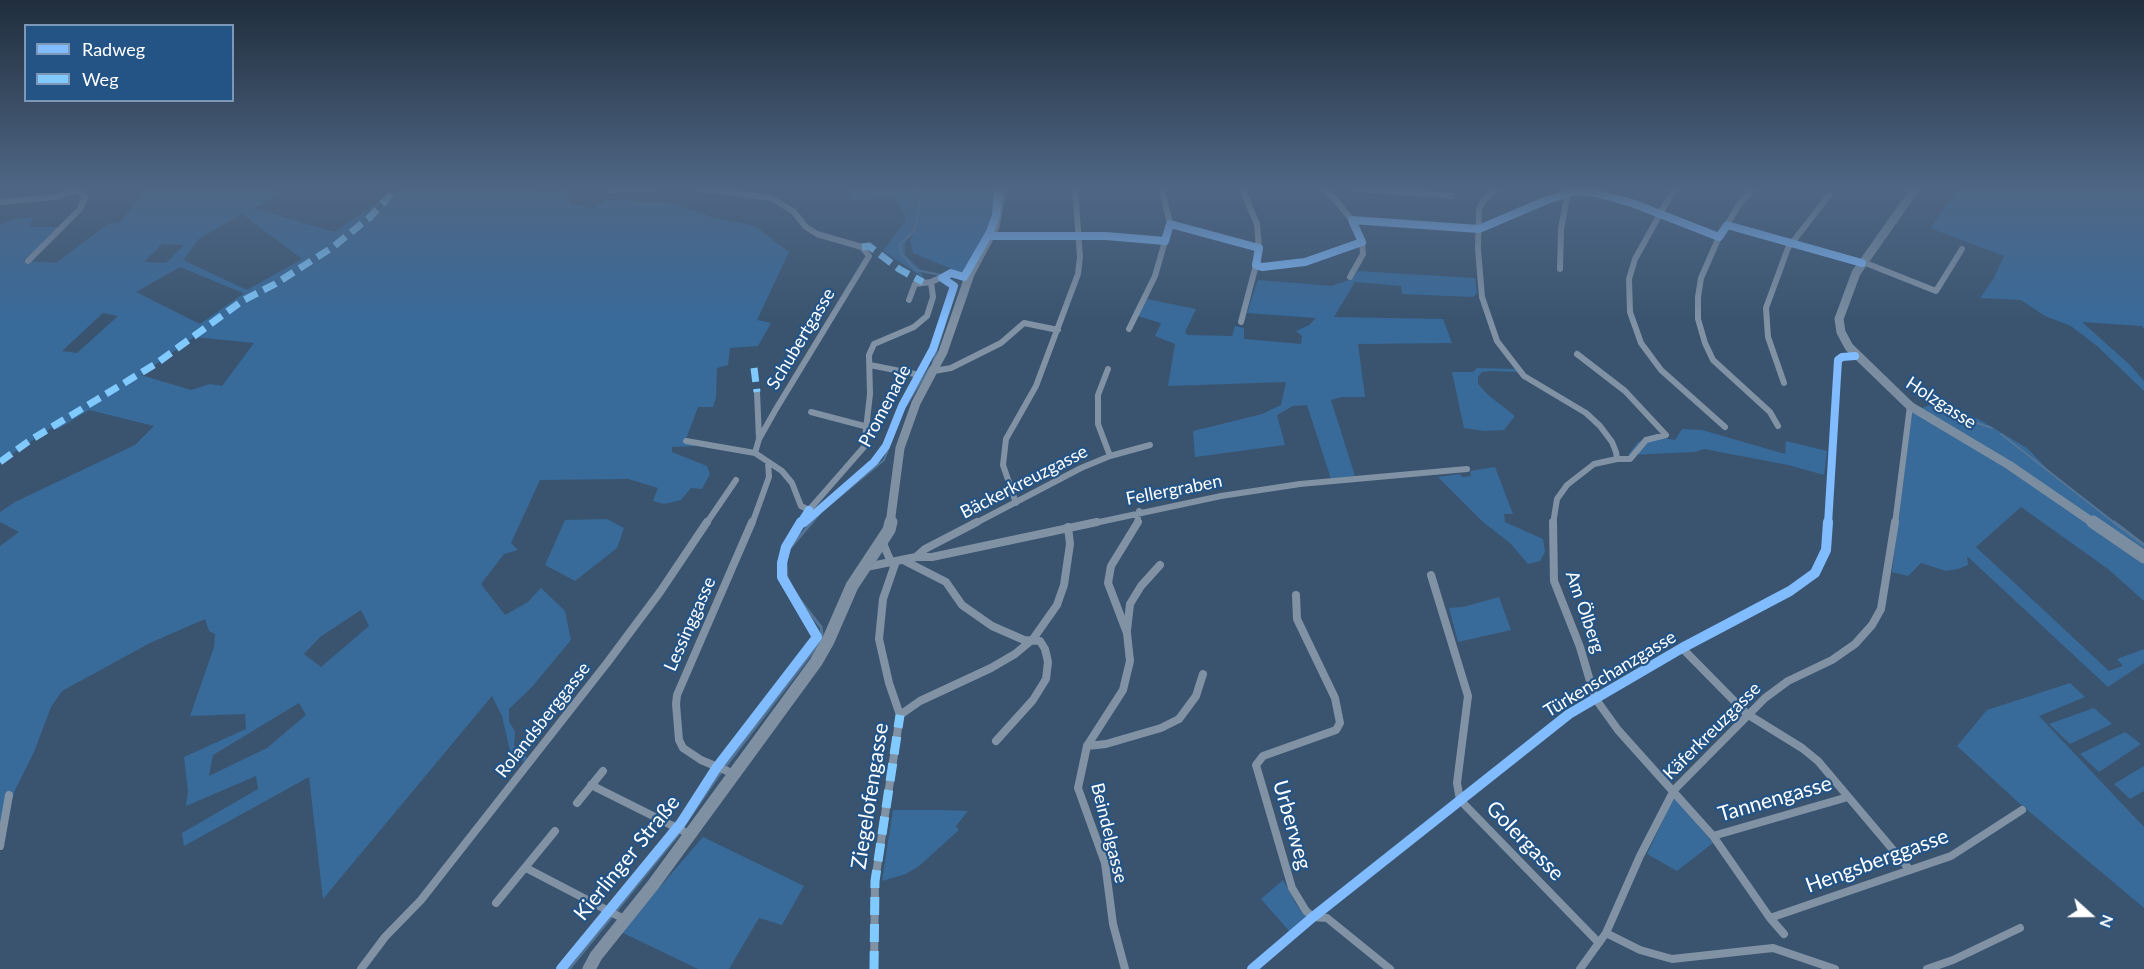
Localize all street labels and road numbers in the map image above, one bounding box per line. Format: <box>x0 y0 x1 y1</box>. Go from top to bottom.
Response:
street label: Schubertgasse <box>762 284 840 394</box>
street label: Promenade <box>854 361 916 451</box>
street label: Holzgasse <box>1902 372 1980 434</box>
street label: Bäckerkreuzgasse <box>957 441 1091 523</box>
street label: Fellergraben <box>1124 470 1224 510</box>
street label: Am Ölberg <box>1561 568 1609 656</box>
street label: Lessinggasse <box>660 574 720 674</box>
street label: Türkenschanzgasse <box>1540 626 1680 722</box>
street label: Rolandsberggasse <box>491 658 595 782</box>
street label: Käferkreuzgasse <box>1659 678 1765 784</box>
street label: Ziegelofengasse <box>846 721 894 871</box>
street label: Tannengasse <box>1715 771 1835 827</box>
street label: Urberweg <box>1267 777 1317 873</box>
street label: Beindelgasse <box>1086 781 1132 885</box>
street label: Kierlinger Straße <box>569 790 685 926</box>
street label: Golergasse <box>1481 796 1569 886</box>
street label: Hengsberggasse <box>1802 823 1952 899</box>

